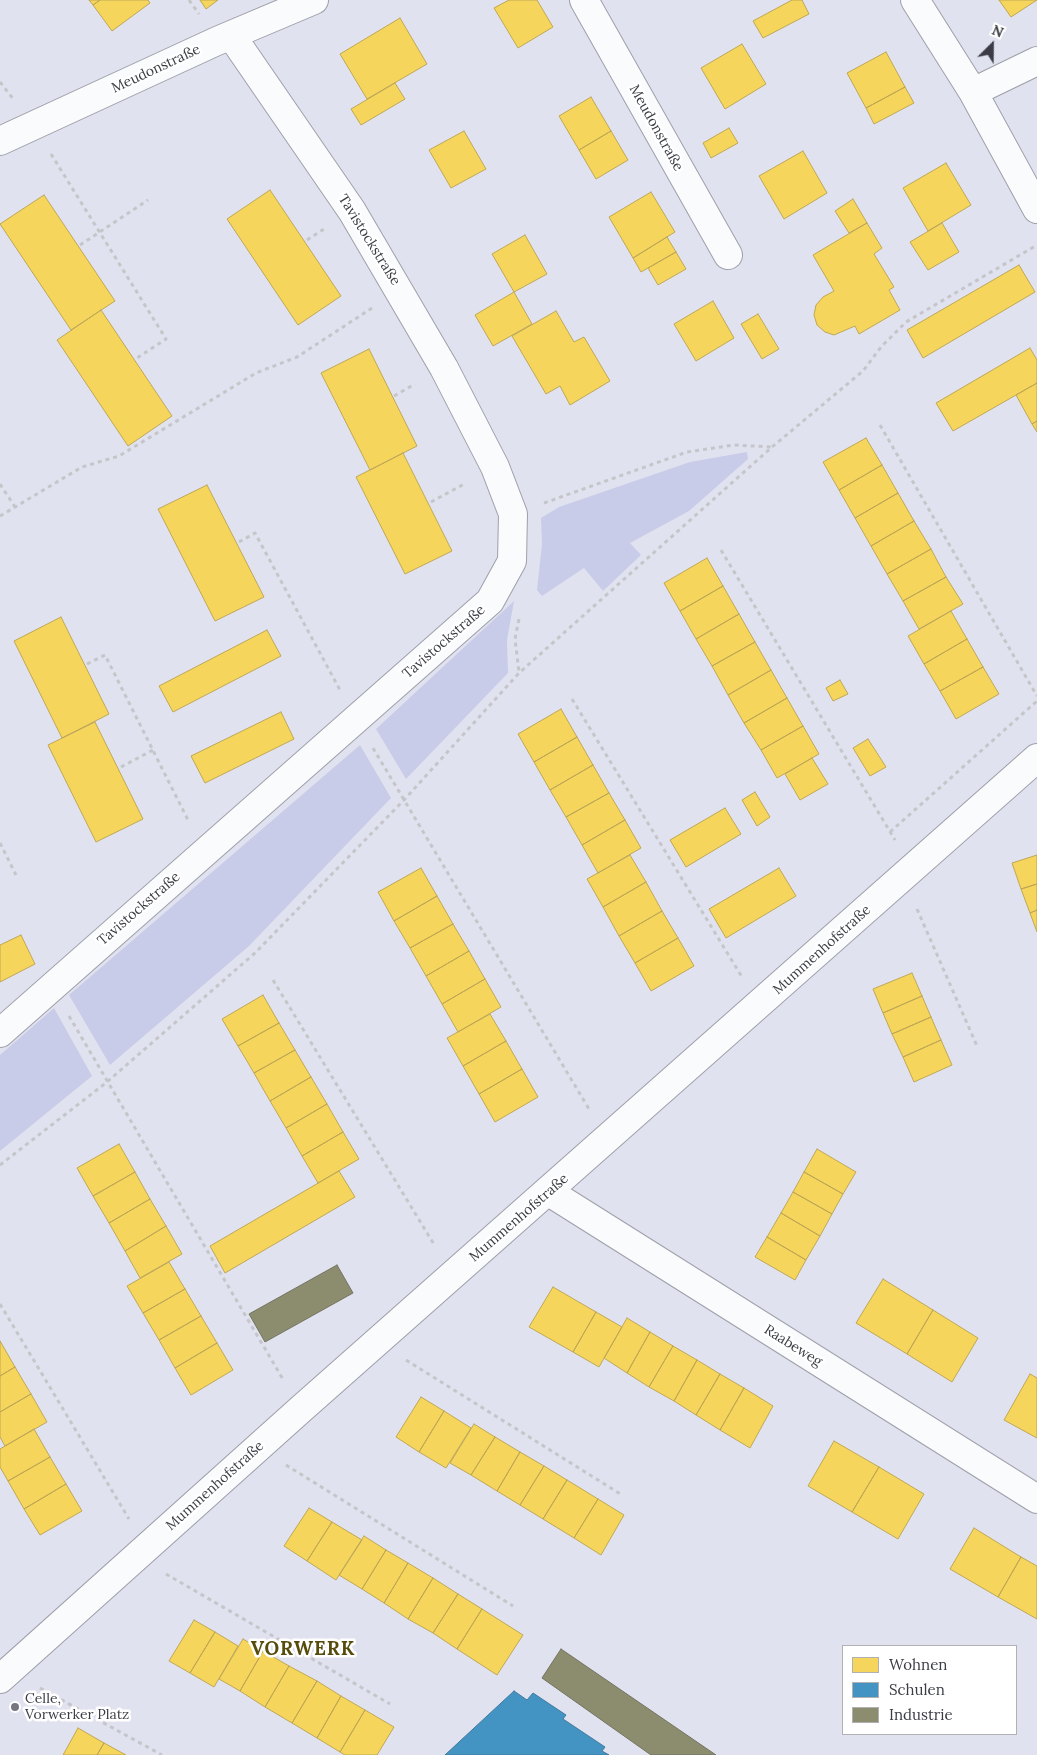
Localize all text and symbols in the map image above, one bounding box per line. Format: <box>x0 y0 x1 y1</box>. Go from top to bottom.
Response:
north arrow <box>967 20 1017 70</box>
text: N <box>989 21 1006 42</box>
street label: Meudonstraße <box>109 41 203 97</box>
street label: Meudonstraße <box>625 82 687 174</box>
street label: Tavistockstraße <box>334 191 404 289</box>
street label: Tavistockstraße <box>399 602 489 682</box>
street label: Tavistockstraße <box>94 869 184 949</box>
street label: Mummenhofstraße <box>770 902 874 998</box>
street label: Mummenhofstraße <box>466 1170 572 1266</box>
street label: Raabeweg <box>761 1322 825 1370</box>
street label: Mummenhofstraße <box>163 1438 267 1534</box>
district label: VORWERK <box>250 1639 356 1661</box>
legend <box>842 1645 1017 1735</box>
text: Wohnen <box>889 1655 947 1674</box>
text: Schulen <box>889 1680 945 1699</box>
place label: Celle, Vorwerker Platz <box>25 1691 129 1724</box>
marker: Celle, Vorwerker Platz <box>9 1701 21 1713</box>
text: Industrie <box>889 1705 953 1724</box>

